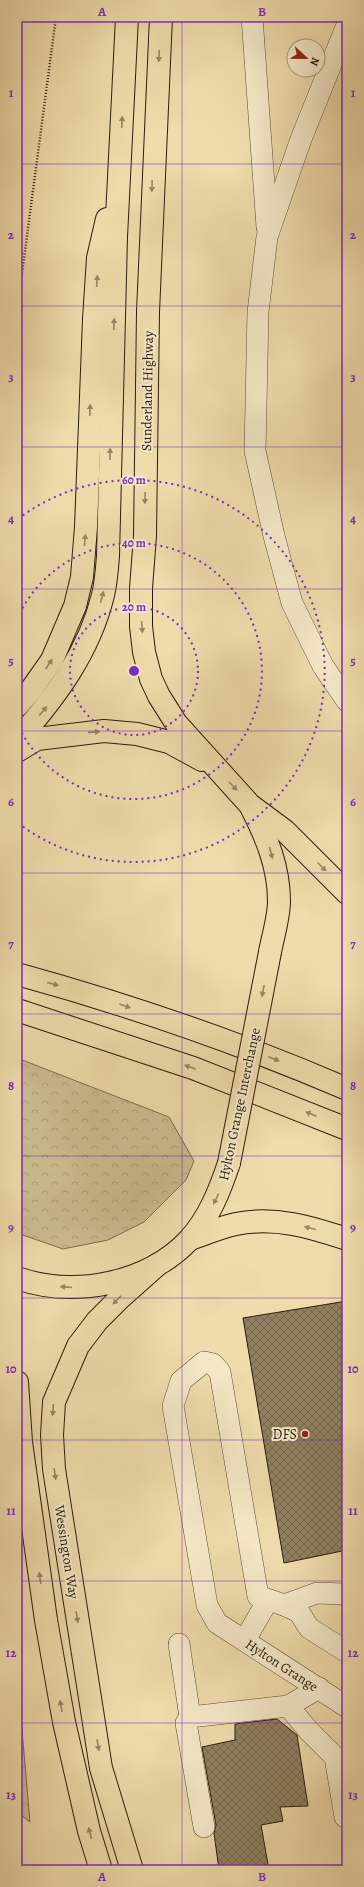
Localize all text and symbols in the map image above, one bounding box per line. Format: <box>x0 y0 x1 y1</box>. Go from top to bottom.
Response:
text: A <box>97 3 107 20</box>
text: B <box>258 3 266 20</box>
north arrow <box>286 38 326 78</box>
one-way arrow <box>155 50 162 62</box>
text: N <box>306 55 323 68</box>
text: 1 <box>9 84 14 101</box>
text: 1 <box>351 84 356 101</box>
one-way arrow <box>118 116 125 128</box>
one-way arrow <box>149 180 156 192</box>
text: 2 <box>8 226 15 243</box>
text: 2 <box>350 226 357 243</box>
one-way arrow <box>93 274 100 287</box>
one-way arrow <box>110 318 117 330</box>
street label: Sunderland Highway <box>137 330 158 451</box>
text: 3 <box>8 368 14 385</box>
text: 3 <box>350 368 356 385</box>
one-way arrow <box>87 404 94 416</box>
one-way arrow <box>107 447 113 460</box>
text: 60 m <box>122 472 146 488</box>
one-way arrow <box>142 492 149 504</box>
text: 4 <box>8 510 14 527</box>
text: 4 <box>350 510 356 527</box>
one-way arrow <box>82 534 88 546</box>
text: 40 m <box>122 535 146 551</box>
one-way arrow <box>100 591 106 604</box>
text: 20 m <box>122 599 146 615</box>
one-way arrow <box>138 621 145 633</box>
text: 5 <box>8 652 14 669</box>
text: 5 <box>350 652 356 669</box>
one-way arrow <box>46 658 53 670</box>
centre of rings <box>127 664 141 678</box>
one-way arrow <box>38 706 47 717</box>
one-way arrow <box>88 728 100 735</box>
one-way arrow <box>228 781 238 791</box>
text: 6 <box>8 793 14 810</box>
text: 6 <box>350 793 356 810</box>
one-way arrow <box>268 847 274 859</box>
one-way arrow <box>317 862 326 872</box>
text: 7 <box>8 935 14 952</box>
text: 7 <box>350 935 356 952</box>
one-way arrow <box>46 981 59 987</box>
one-way arrow <box>259 985 265 997</box>
one-way arrow <box>120 1003 132 1009</box>
street label: Hylton Grange Interchange <box>214 1026 265 1182</box>
one-way arrow <box>269 1057 281 1063</box>
one-way arrow <box>184 1063 196 1069</box>
text: 8 <box>8 1077 14 1094</box>
text: 8 <box>350 1077 356 1094</box>
one-way arrow <box>305 1111 317 1117</box>
one-way arrow <box>212 1193 219 1205</box>
text: 9 <box>8 1219 14 1236</box>
text: 9 <box>350 1219 356 1236</box>
one-way arrow <box>304 1224 316 1230</box>
one-way arrow <box>60 1283 72 1290</box>
one-way arrow <box>112 1295 122 1305</box>
text: 10 <box>5 1360 17 1377</box>
text: 10 <box>347 1360 359 1377</box>
one-way arrow <box>50 1404 57 1416</box>
place label: DFS <box>273 1425 297 1444</box>
marker: DFS <box>300 1429 310 1439</box>
one-way arrow <box>52 1468 58 1480</box>
text: 11 <box>6 1502 16 1519</box>
text: 11 <box>348 1502 358 1519</box>
street label: Wessington Way <box>50 1503 83 1601</box>
one-way arrow <box>37 1571 43 1584</box>
one-way arrow <box>74 1610 80 1623</box>
street label: Hylton Grange <box>241 1635 322 1696</box>
text: 12 <box>6 1644 17 1661</box>
text: 12 <box>348 1644 359 1661</box>
one-way arrow <box>58 1700 64 1712</box>
one-way arrow <box>95 1739 101 1751</box>
text: 13 <box>6 1786 17 1803</box>
text: 13 <box>348 1786 359 1803</box>
one-way arrow <box>86 1826 92 1839</box>
text: A <box>97 1868 107 1885</box>
text: B <box>258 1868 266 1885</box>

